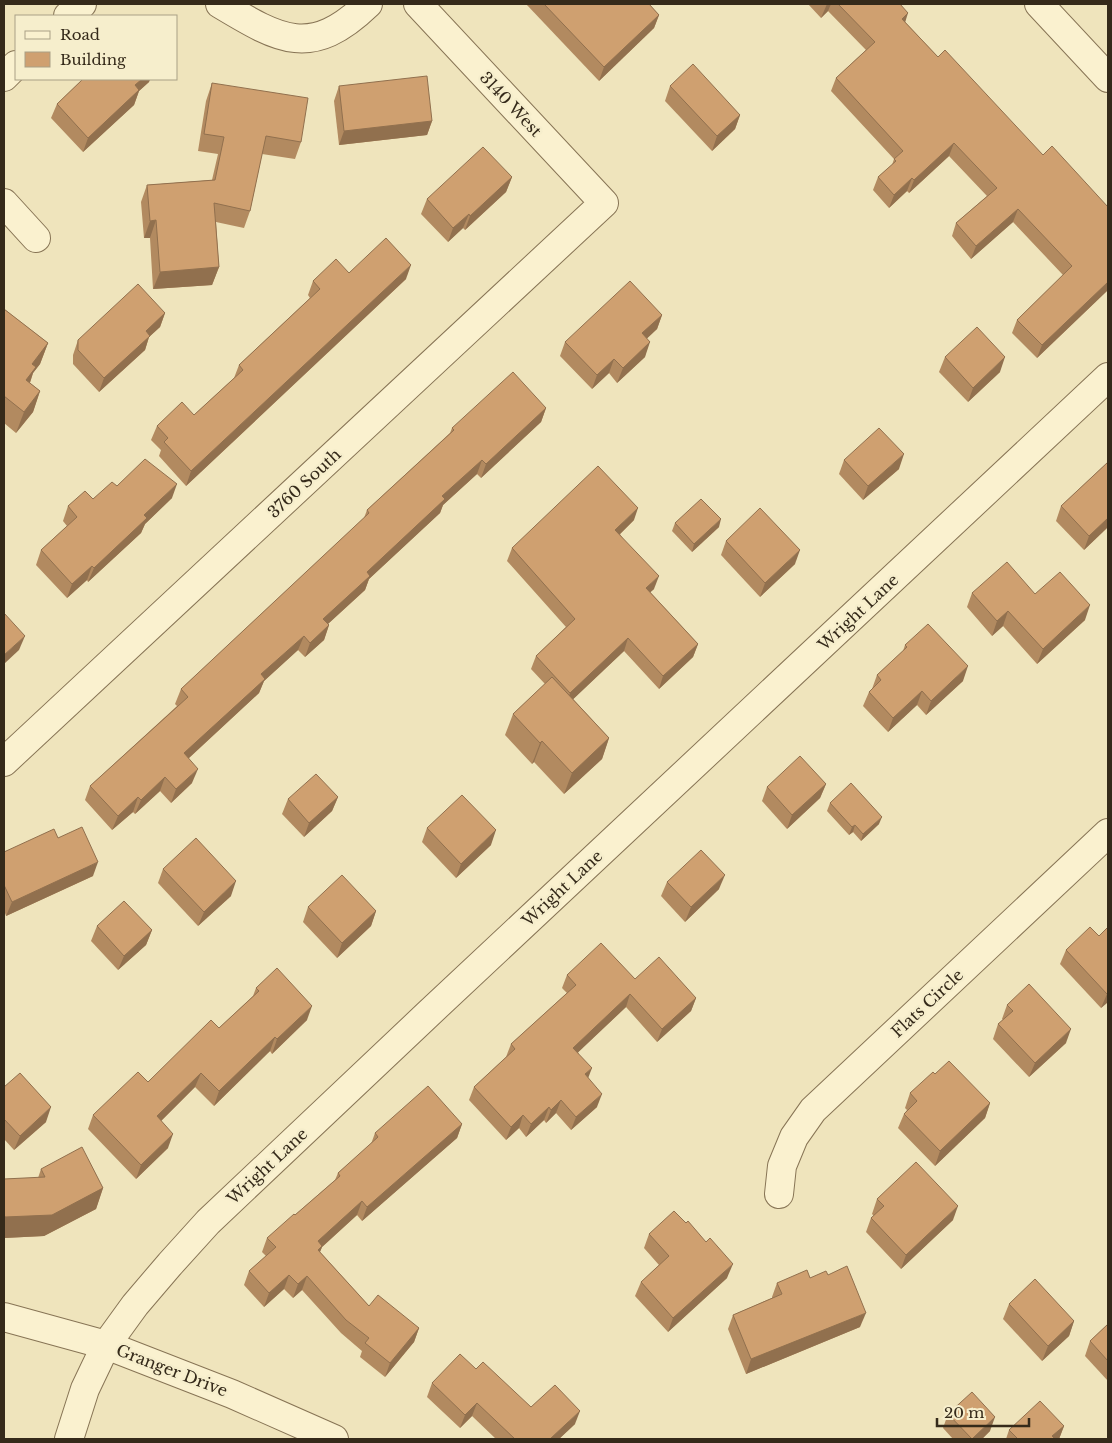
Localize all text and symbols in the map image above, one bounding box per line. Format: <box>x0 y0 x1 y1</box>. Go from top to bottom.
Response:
legend <box>15 15 178 80</box>
text: Road <box>60 25 100 44</box>
text: Building <box>60 50 127 69</box>
street label: 3140 West <box>476 67 546 141</box>
street label: 3760 South <box>263 444 345 522</box>
street label: Wright Lane <box>813 570 902 655</box>
street label: Wright Lane <box>517 846 606 931</box>
street label: Flats Circle <box>887 965 967 1041</box>
street label: Wright Lane <box>222 1124 311 1209</box>
street label: Granger Drive <box>113 1340 231 1400</box>
scale bar <box>937 1396 1030 1428</box>
text: 20 m <box>944 1403 984 1422</box>

